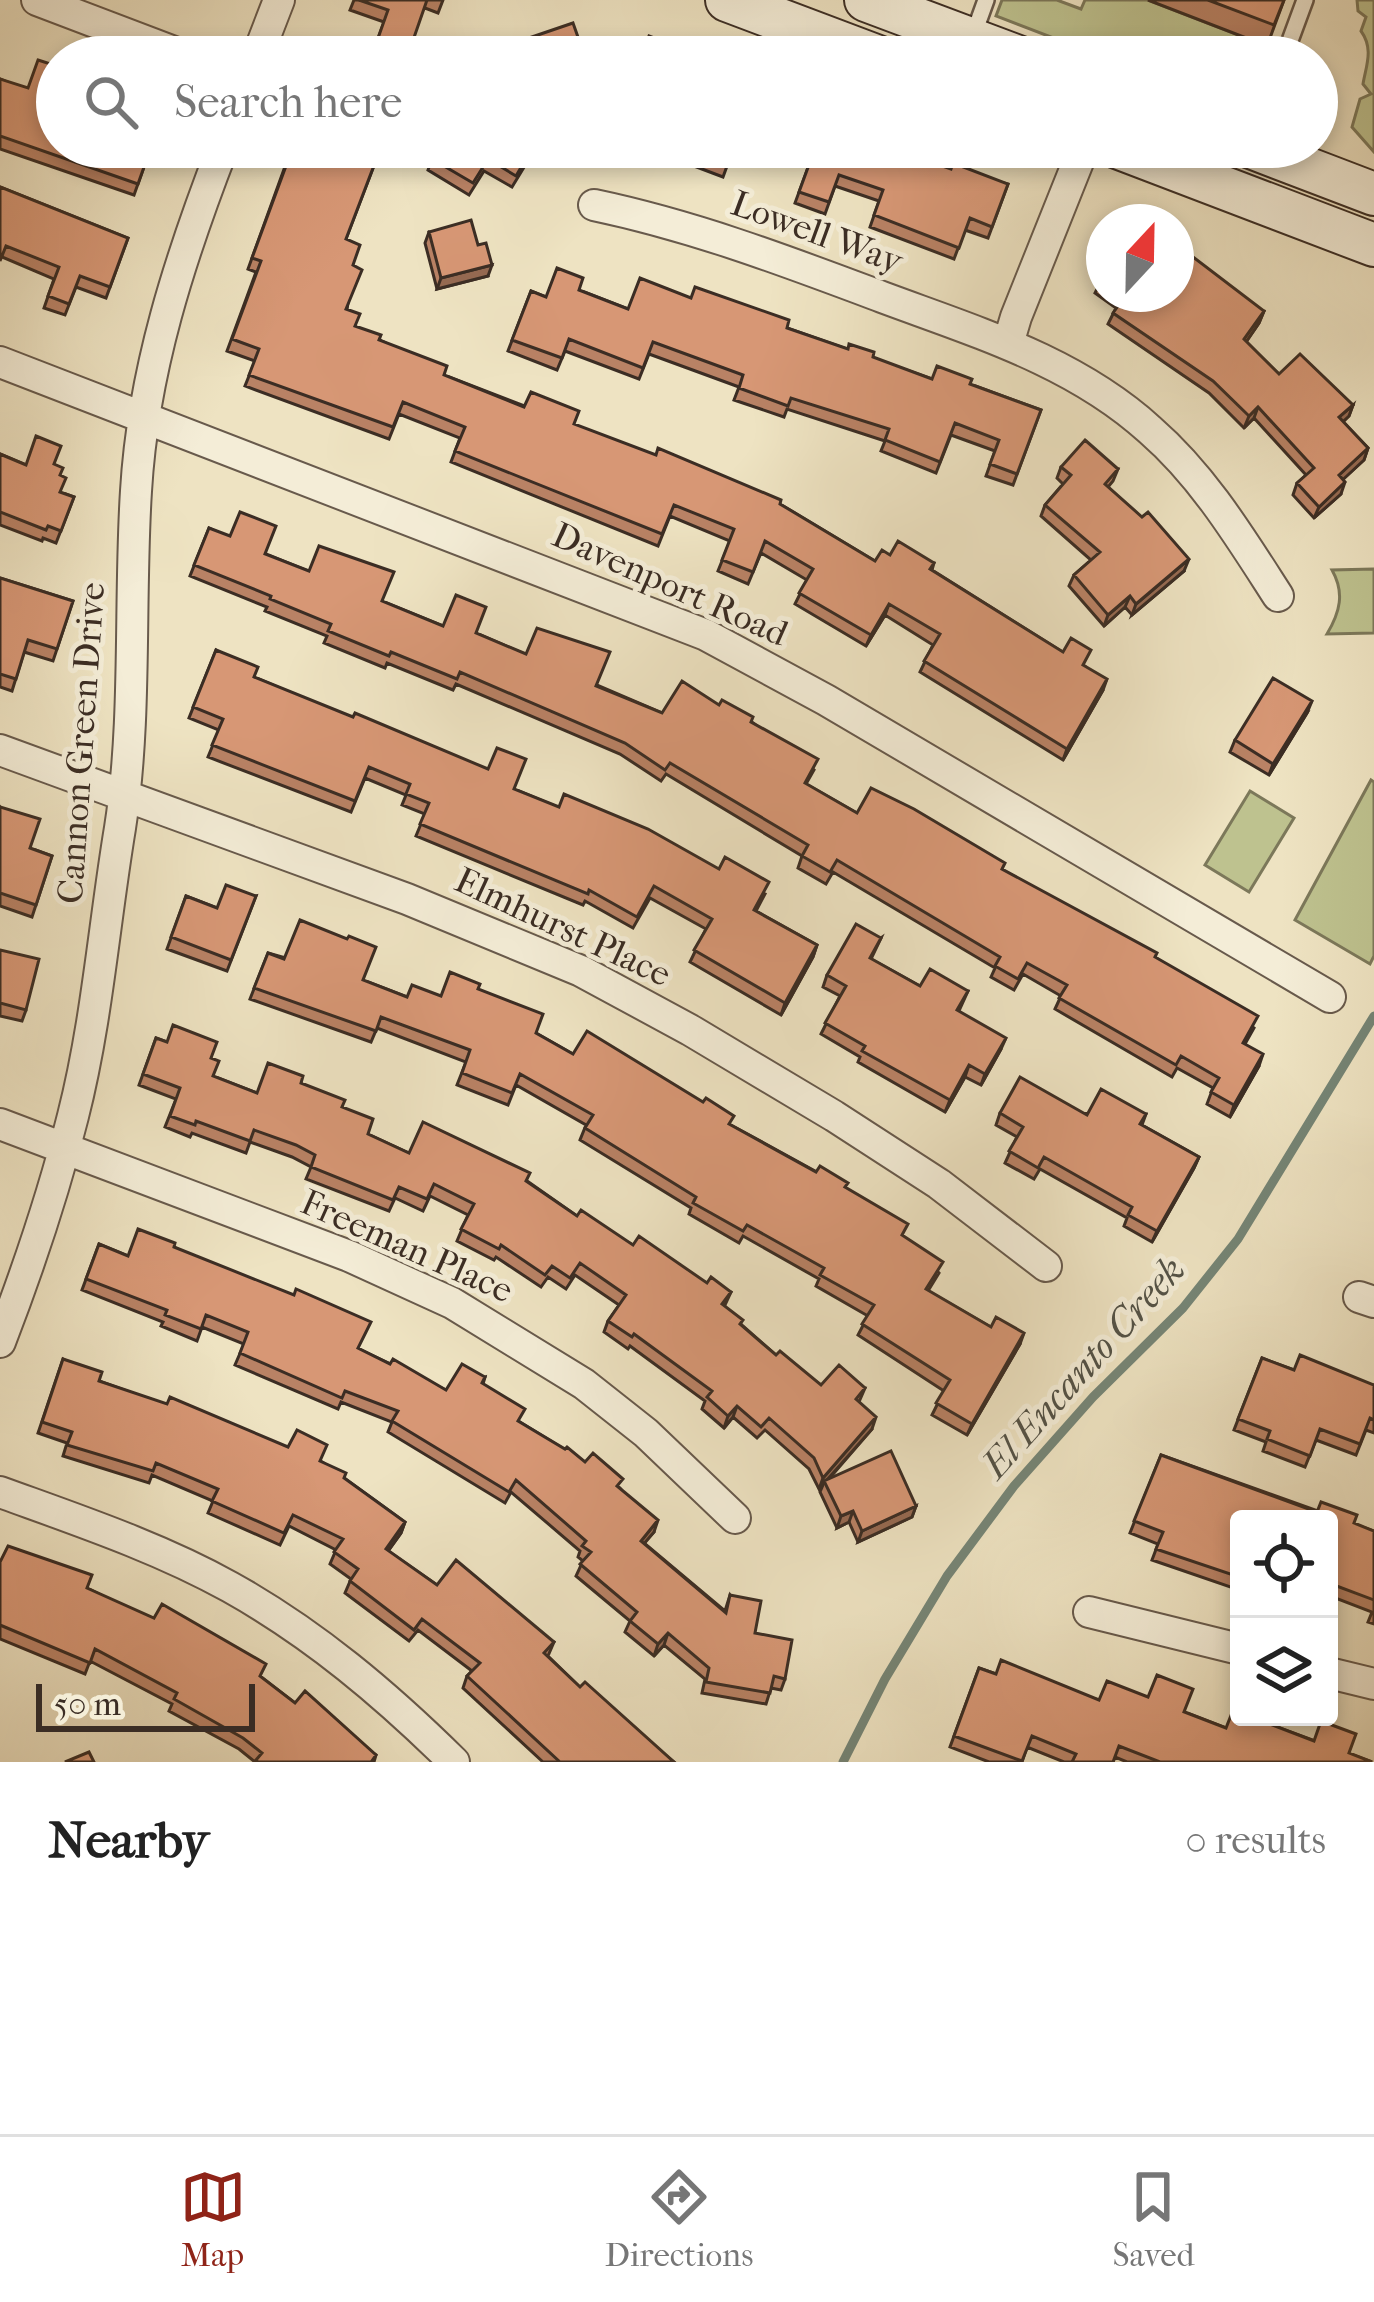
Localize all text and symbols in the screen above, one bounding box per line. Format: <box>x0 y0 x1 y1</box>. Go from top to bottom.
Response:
search box <box>36 36 1338 168</box>
icon: search <box>78 69 144 135</box>
text: Search here <box>174 76 402 129</box>
street label: Lowell Way <box>726 182 910 283</box>
north arrow <box>1086 204 1194 312</box>
street label: Davenport Road <box>546 513 795 655</box>
street label: Cannon Green Drive <box>49 581 113 905</box>
street label: Elmhurst Place <box>448 859 678 995</box>
street label: Freeman Place <box>295 1181 519 1311</box>
water label: El Encanto Creek <box>970 1247 1194 1489</box>
map controls <box>1230 1510 1338 1726</box>
button: locate <box>1230 1510 1338 1618</box>
button: layers <box>1230 1618 1338 1726</box>
scale bar <box>36 1678 255 1731</box>
text: 50 m <box>54 1685 121 1724</box>
text: Nearby <box>48 1810 209 1870</box>
text: 0 results <box>1185 1817 1326 1863</box>
tab: Map <box>180 2164 246 2275</box>
tab: Directions <box>605 2164 753 2275</box>
tab: Saved <box>1113 2164 1194 2275</box>

